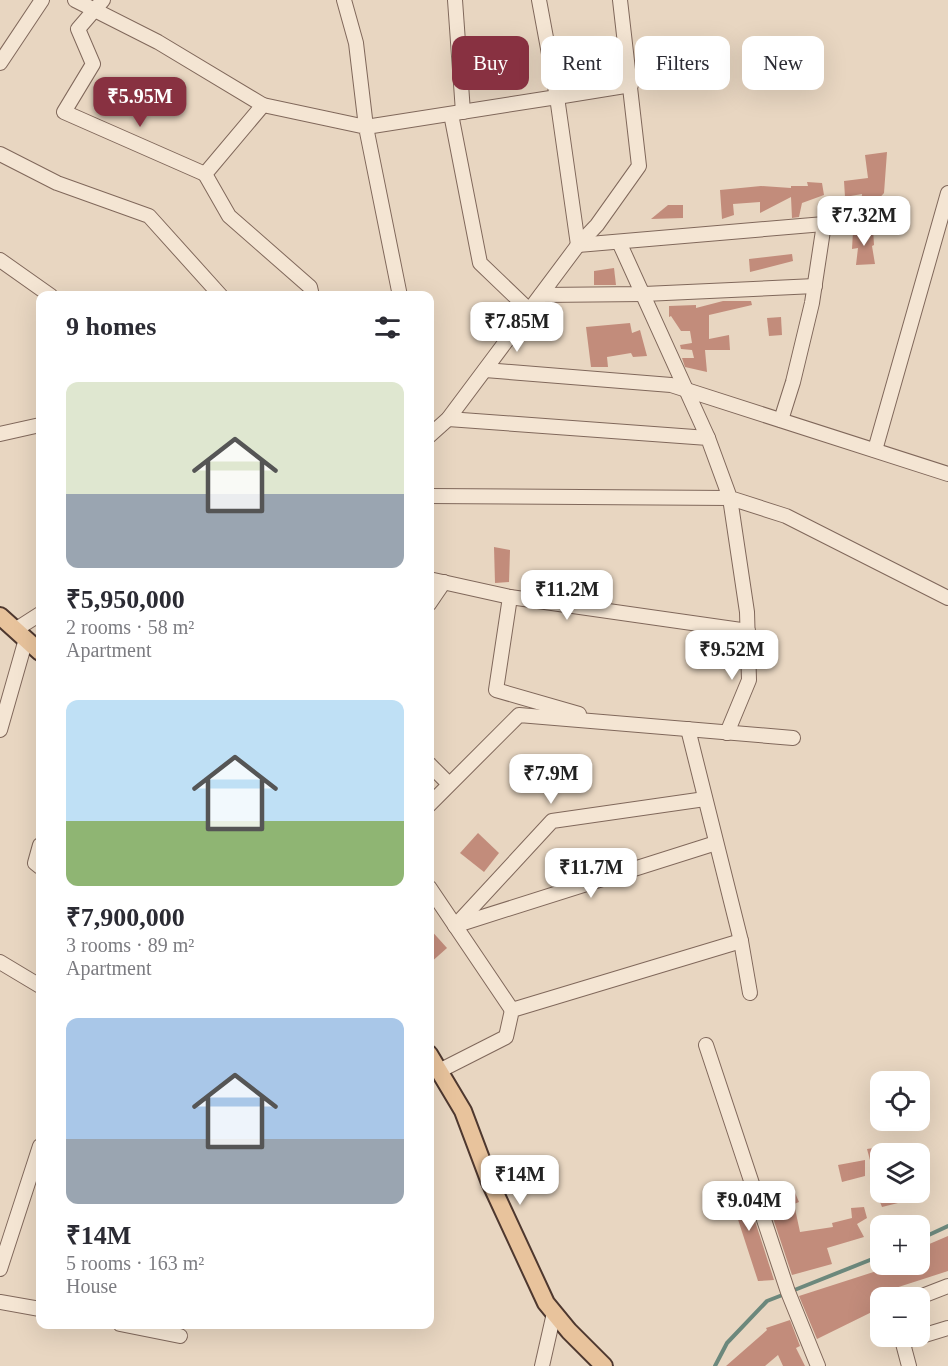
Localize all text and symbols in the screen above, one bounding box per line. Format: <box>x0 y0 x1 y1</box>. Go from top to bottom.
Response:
chip: Buy <box>452 36 529 90</box>
chip: Rent <box>541 36 623 90</box>
chip: Filters <box>635 36 730 90</box>
chip: New <box>742 36 824 90</box>
pin: ₹5.95M <box>91 77 189 128</box>
text: ₹5.95M <box>107 85 173 107</box>
pin: ₹7.32M <box>815 196 913 247</box>
text: ₹7.32M <box>831 204 897 226</box>
pin: ₹7.85M <box>468 302 566 353</box>
text: ₹7.85M <box>484 310 550 332</box>
icon: filters <box>371 311 404 344</box>
text: 9 homes <box>66 312 156 341</box>
icon: home <box>181 421 289 529</box>
pin: ₹11.2M <box>518 570 616 621</box>
text: ₹11.2M <box>535 578 599 600</box>
text: ₹5,950,000 <box>66 585 185 614</box>
text: 2 rooms · 58 m² <box>66 616 194 638</box>
pin: ₹9.52M <box>683 630 781 681</box>
text: ₹9.52M <box>699 638 765 660</box>
text: Apartment <box>66 639 152 661</box>
icon: home <box>181 739 289 847</box>
pin: ₹7.9M <box>509 754 593 805</box>
text: ₹7.9M <box>523 762 579 784</box>
pin: ₹11.7M <box>542 848 640 899</box>
text: ₹11.7M <box>559 856 623 878</box>
text: ₹7,900,000 <box>66 903 185 932</box>
text: 3 rooms · 89 m² <box>66 934 194 956</box>
text: Apartment <box>66 957 152 979</box>
icon: home <box>181 1057 289 1165</box>
map controls <box>870 1071 930 1347</box>
button: locate <box>870 1071 930 1131</box>
button: layers <box>870 1143 930 1203</box>
pin: ₹14M <box>484 1155 556 1206</box>
text: ₹14M <box>495 1163 545 1185</box>
pin: ₹9.04M <box>700 1181 798 1232</box>
text: ₹9.04M <box>716 1189 782 1211</box>
button: + <box>870 1215 930 1275</box>
text: ₹14M <box>66 1221 131 1250</box>
text: 5 rooms · 163 m² <box>66 1252 204 1274</box>
text: House <box>66 1275 117 1297</box>
button: − <box>870 1287 930 1347</box>

